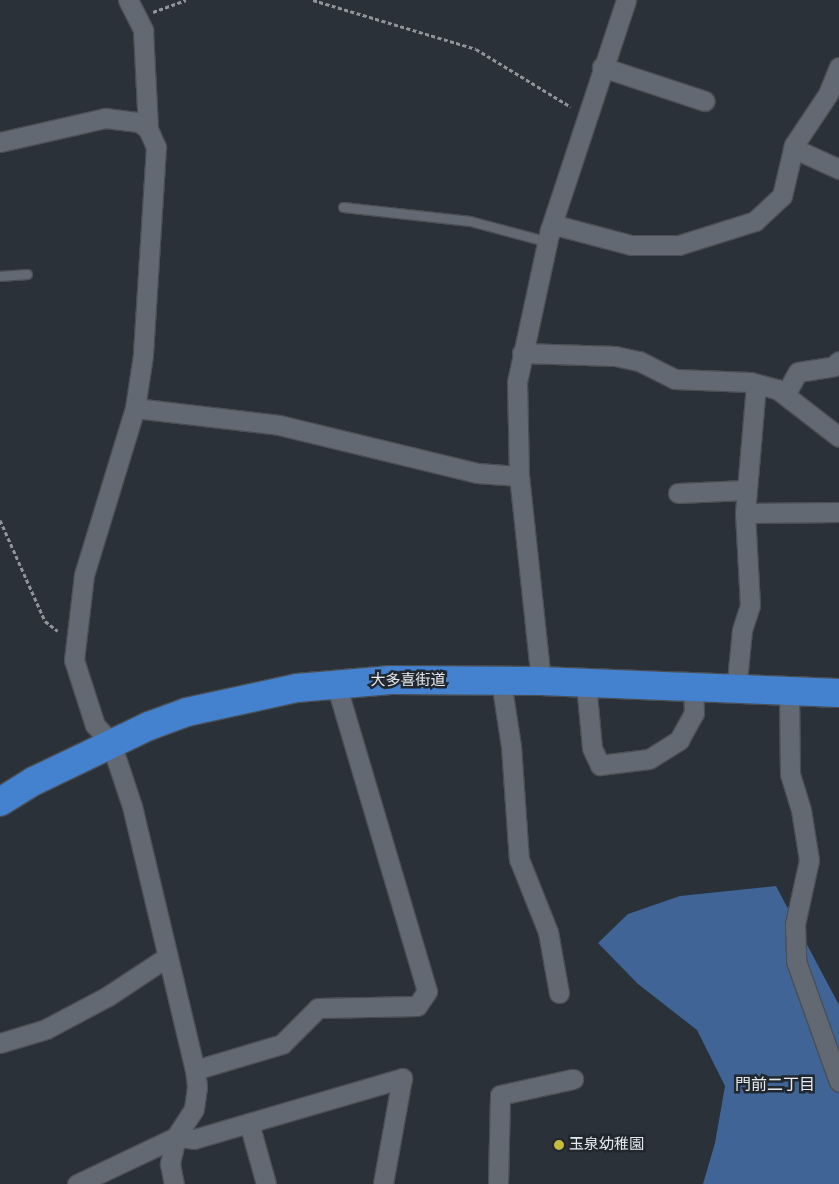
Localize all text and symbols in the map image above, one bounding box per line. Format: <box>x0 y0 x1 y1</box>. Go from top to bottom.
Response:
street label: 大多喜街道 <box>371 672 445 690</box>
district label: 門前二丁目 <box>735 1075 815 1095</box>
place label: 玉泉幼稚園 <box>569 1136 644 1154</box>
marker: 玉泉幼稚園 <box>553 1139 565 1151</box>

